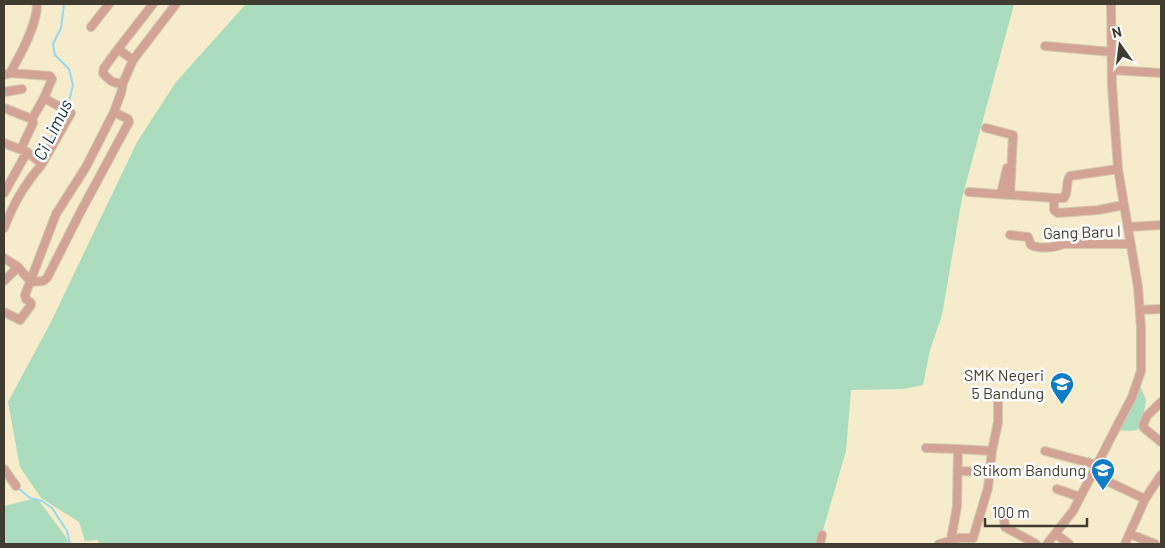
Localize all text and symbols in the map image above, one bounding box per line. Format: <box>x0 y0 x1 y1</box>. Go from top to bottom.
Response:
north arrow <box>1095 20 1145 70</box>
text: N <box>1110 23 1123 41</box>
water label: Ci Limus <box>28 95 76 164</box>
street label: Gang Baru I <box>1043 221 1121 242</box>
place label: SMK Negeri 5 Bandung <box>964 365 1044 402</box>
school or university icon: SMK Negeri 5 Bandung <box>1049 371 1075 405</box>
school or university icon: Stikom Bandung <box>1090 457 1116 491</box>
place label: Stikom Bandung <box>973 460 1086 479</box>
scale bar <box>985 496 1088 528</box>
text: 100 m <box>992 503 1030 521</box>

